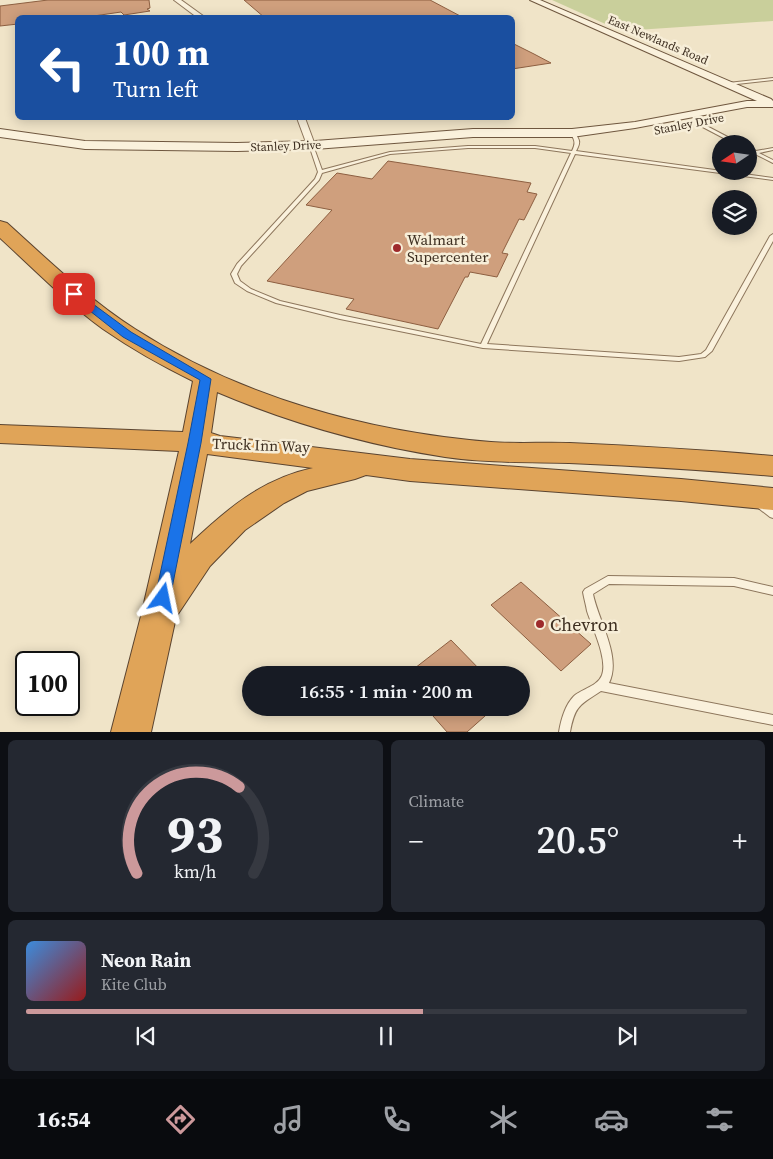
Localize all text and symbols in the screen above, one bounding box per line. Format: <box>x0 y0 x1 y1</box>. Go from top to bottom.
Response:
street label: East Newlands Road <box>605 12 711 68</box>
text: 100 m <box>113 29 209 77</box>
icon: left <box>30 35 95 100</box>
text: Turn left <box>113 74 198 104</box>
street label: Stanley Drive <box>653 109 725 139</box>
north arrow <box>712 135 758 180</box>
map controls <box>712 135 757 235</box>
street label: Stanley Drive <box>250 137 322 155</box>
button: layers <box>712 190 757 235</box>
place label: Walmart Supercenter <box>407 229 489 267</box>
marker: Walmart Supercenter <box>391 242 403 254</box>
pin <box>53 273 95 315</box>
icon: arrive <box>60 280 88 308</box>
street label: Truck Inn Way <box>212 433 311 457</box>
position arrow <box>136 571 188 623</box>
place label: Chevron <box>550 612 619 637</box>
marker: Chevron <box>534 618 546 630</box>
speed limit sign: 100 <box>15 651 80 716</box>
text: 16:55 · 1 min · 200 m <box>299 678 473 704</box>
text: Climate <box>409 790 464 812</box>
text: 93 <box>167 798 223 869</box>
text: 20.5° <box>536 814 619 866</box>
text: − <box>409 822 423 860</box>
text: + <box>732 822 747 860</box>
text: km/h <box>174 859 217 884</box>
text: Neon Rain <box>101 947 191 973</box>
text: Kite Club <box>101 973 167 995</box>
icon: previous <box>132 1022 160 1050</box>
icon: pause <box>372 1022 400 1050</box>
icon: next <box>613 1022 641 1050</box>
icon: directions <box>163 1102 198 1137</box>
icon: music <box>271 1102 306 1137</box>
icon: phone <box>379 1102 414 1137</box>
icon: climate <box>486 1102 521 1137</box>
icon: car <box>594 1102 629 1137</box>
icon: filters <box>702 1102 737 1137</box>
text: 16:54 <box>36 1104 91 1134</box>

